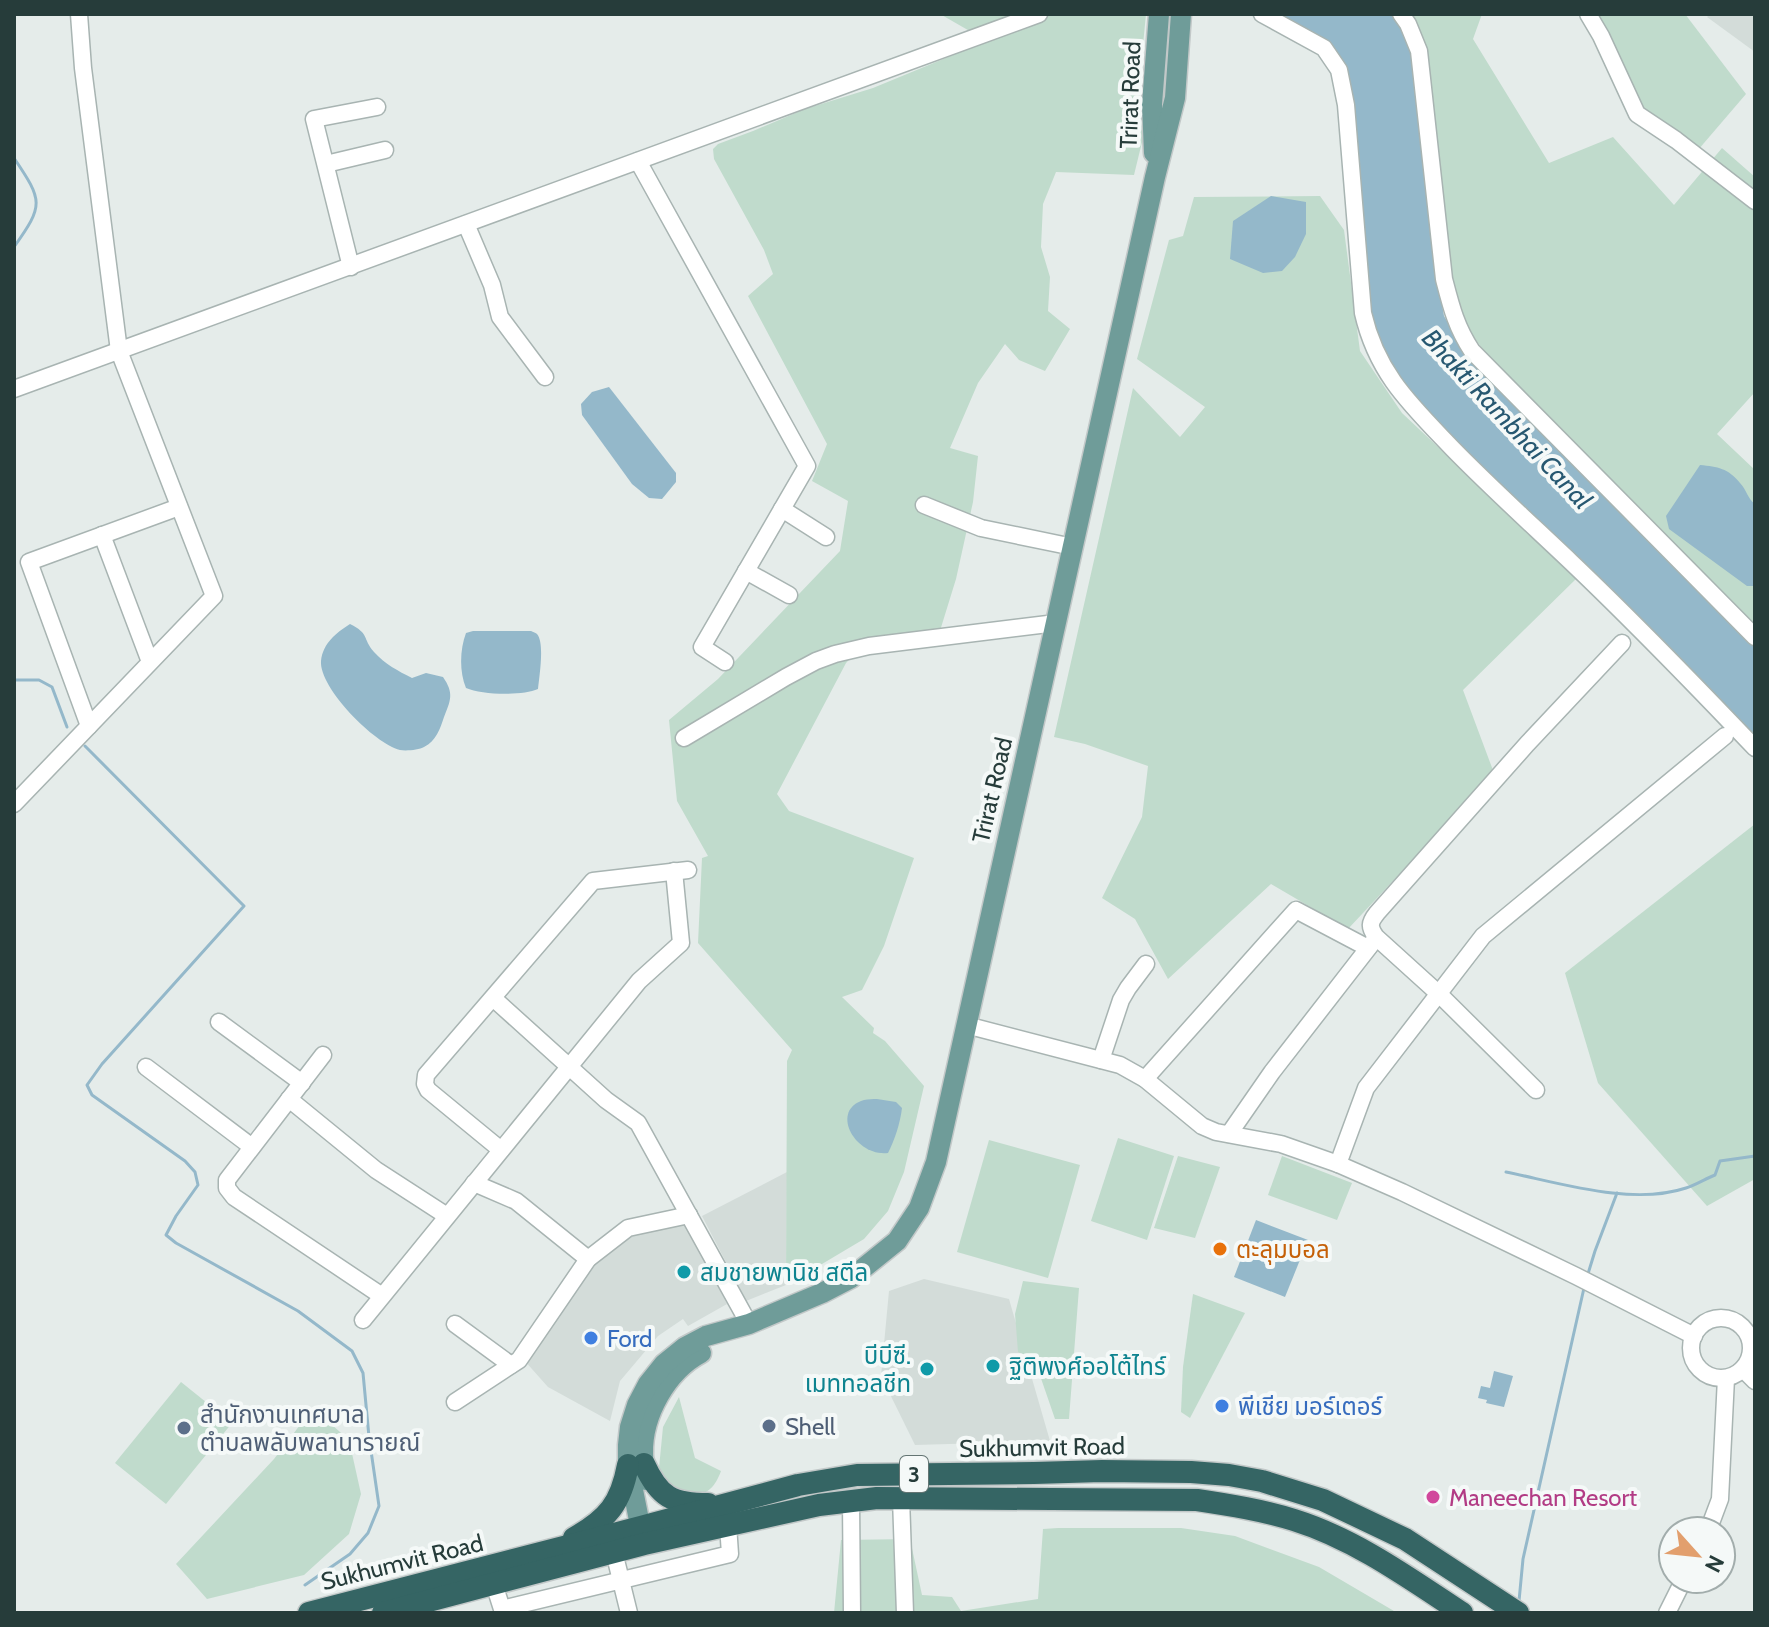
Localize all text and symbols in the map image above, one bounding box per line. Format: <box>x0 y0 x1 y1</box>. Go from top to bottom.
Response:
street label: Trirat Road <box>1114 41 1146 149</box>
water label: Bhakti Rambhai Canal <box>1415 322 1599 516</box>
street label: Trirat Road <box>966 734 1018 846</box>
place label: ตะลุมบอล <box>1236 1235 1330 1265</box>
marker: ตะลุมบอล <box>1211 1240 1229 1258</box>
place label: สมชายพานิช สตีล <box>700 1258 868 1287</box>
marker: สมชายพานิช สตีล <box>675 1263 693 1281</box>
place label: Ford <box>607 1324 652 1353</box>
marker: Ford <box>582 1329 600 1347</box>
place label: บีบีซี. เมททอลชีท <box>805 1341 911 1398</box>
place label: ฐิติพงศ์ออโต้ไทร์ <box>1009 1352 1167 1381</box>
marker: ฐิติพงศ์ออโต้ไทร์ <box>984 1357 1002 1375</box>
marker: บีบีซี. เมททอลชีท <box>918 1360 936 1378</box>
place label: พีเชีย มอร์เตอร์ <box>1238 1392 1383 1421</box>
marker: พีเชีย มอร์เตอร์ <box>1213 1397 1231 1415</box>
place label: สำนักงานเทศบาล ตำบลพลับพลานารายณ์ <box>200 1400 420 1457</box>
place label: Shell <box>785 1412 836 1441</box>
marker: Shell <box>760 1417 778 1435</box>
marker: สำนักงานเทศบาล ตำบลพลับพลานารายณ์ <box>175 1419 193 1437</box>
street label: Sukhumvit Road <box>959 1431 1125 1463</box>
road number: 3 <box>900 1456 928 1492</box>
place label: Maneechan Resort <box>1449 1483 1637 1512</box>
marker: Maneechan Resort <box>1424 1488 1442 1506</box>
north arrow <box>1657 1515 1737 1595</box>
street label: Sukhumvit Road <box>318 1528 486 1596</box>
text: N <box>1699 1551 1730 1577</box>

